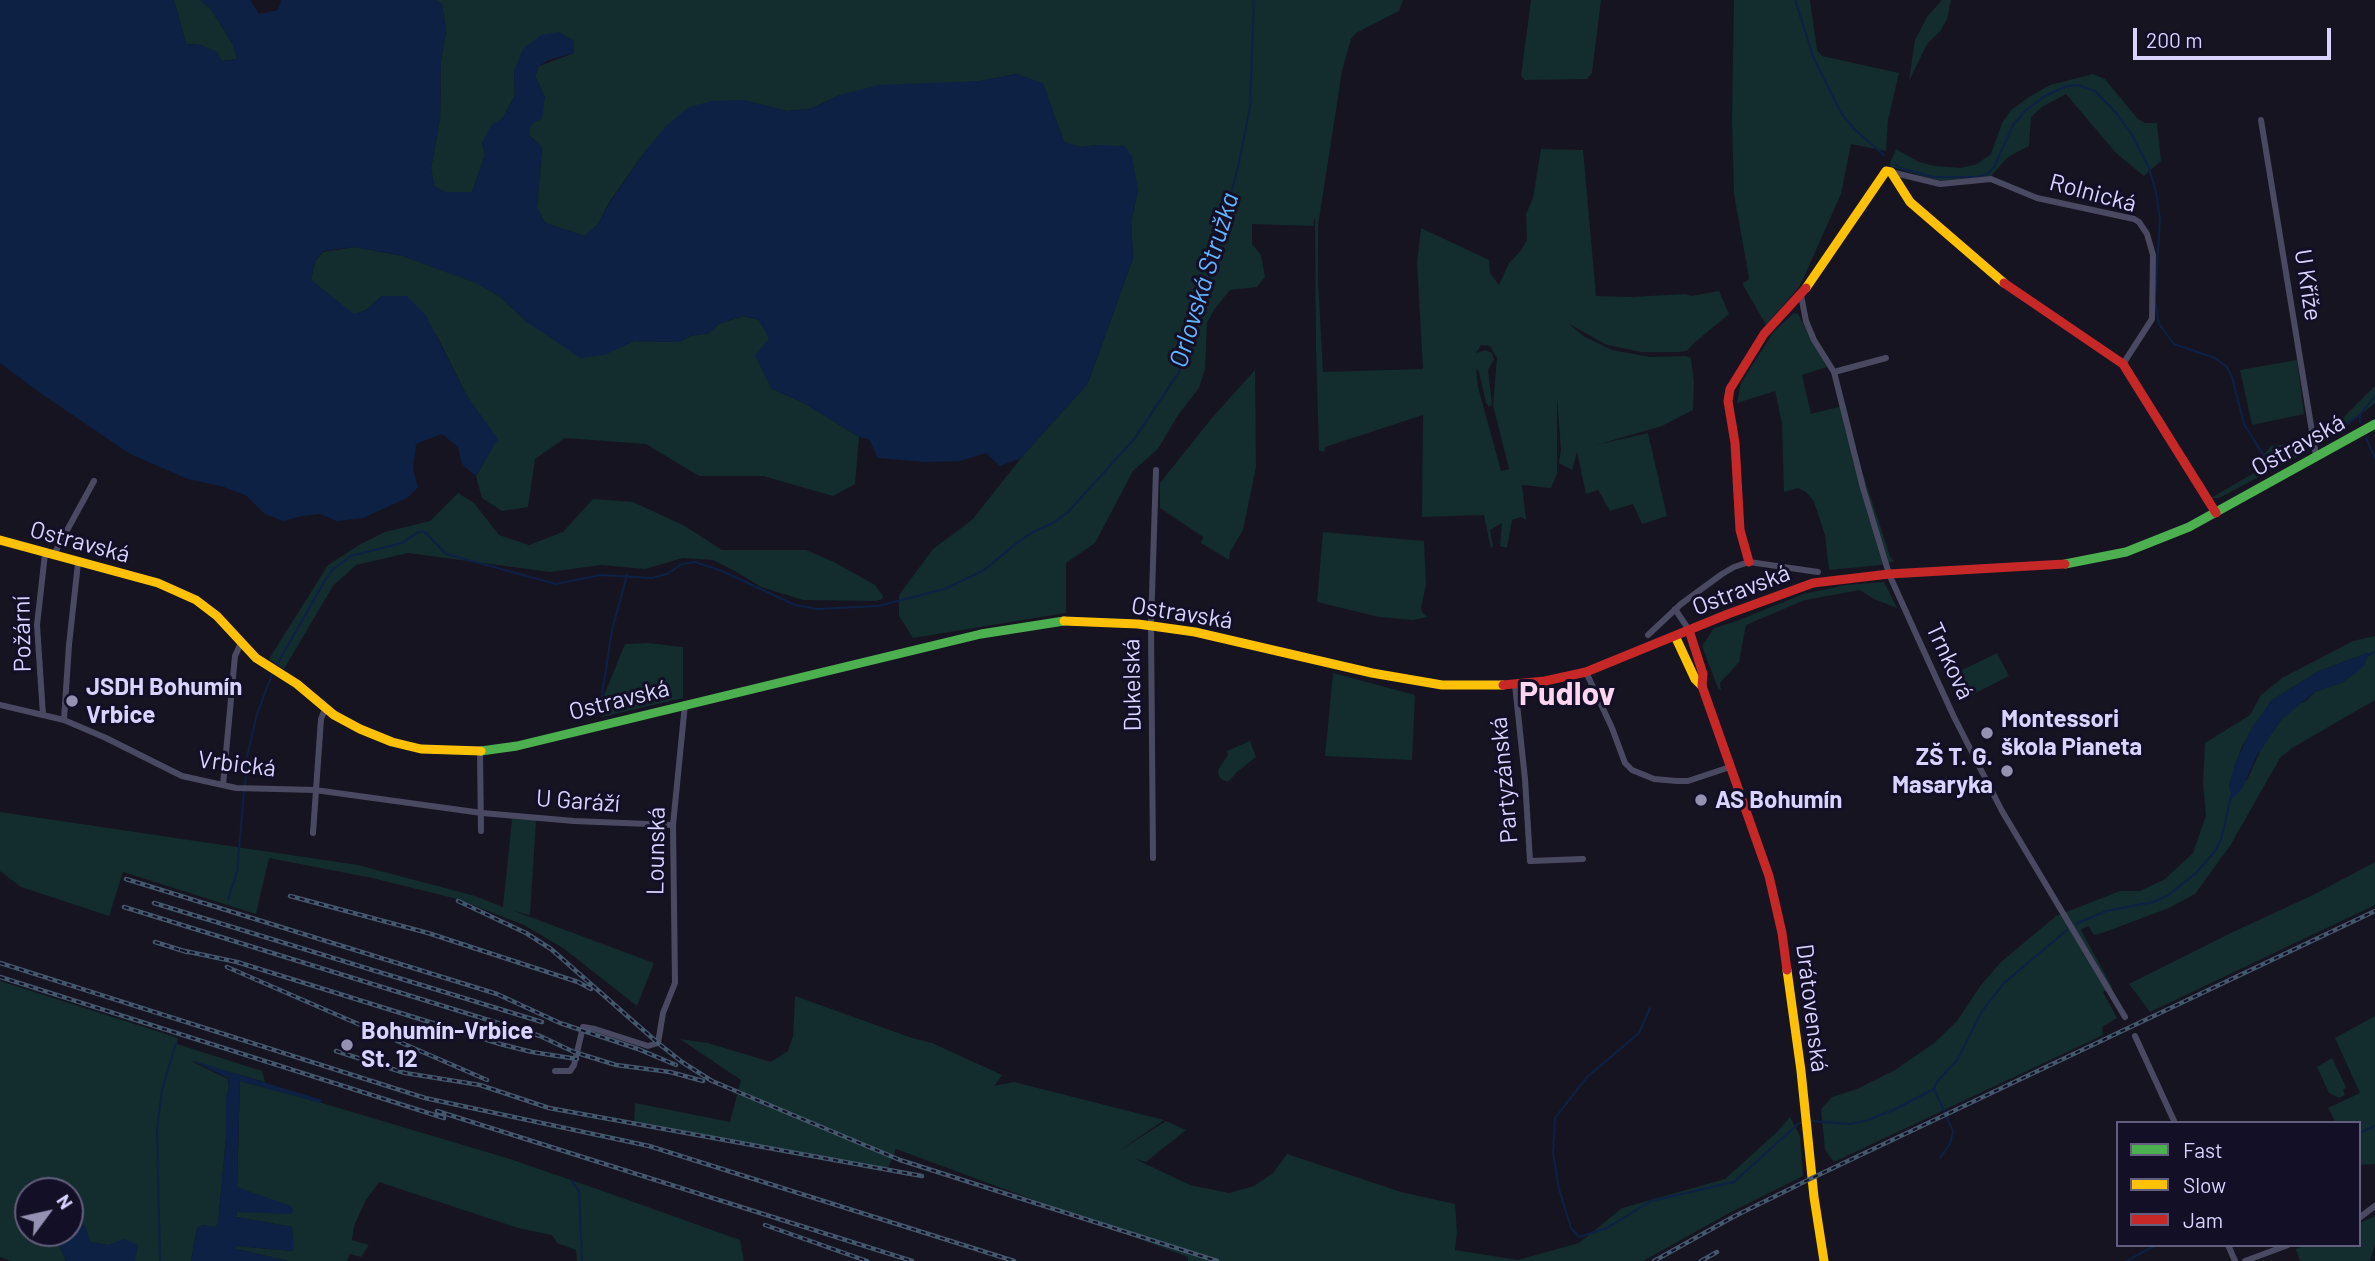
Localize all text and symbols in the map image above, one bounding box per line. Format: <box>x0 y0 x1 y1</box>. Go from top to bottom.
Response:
scale bar <box>2137 14 2335 58</box>
text: 200 m <box>2146 27 2203 52</box>
street label: Rolnická <box>2046 168 2140 218</box>
water label: Orlovská Stružka <box>1163 189 1245 371</box>
street label: U Kříže <box>2288 247 2328 323</box>
street label: Ostravská <box>2246 408 2350 482</box>
street label: Ostravská <box>27 515 133 569</box>
street label: Ostravská <box>1688 558 1794 622</box>
street label: Ostravská <box>1129 591 1235 635</box>
street label: Požární <box>7 595 37 673</box>
street label: Trnková <box>1920 618 1980 704</box>
street label: Dukelská <box>1117 638 1147 732</box>
place label: JSDH Bohumín Vrbice <box>86 673 242 729</box>
street label: Ostravská <box>566 674 672 726</box>
district label: Pudlov <box>1519 675 1615 713</box>
marker: JSDH Bohumín Vrbice <box>64 693 80 709</box>
place label: Montessori škola Pianeta <box>2001 705 2142 761</box>
street label: Partyzánská <box>1484 716 1524 844</box>
marker: Montessori škola Pianeta <box>1979 725 1995 741</box>
place label: ZŠ T. G. Masaryka <box>1892 743 1993 799</box>
street label: Vrbická <box>196 745 278 783</box>
marker: ZŠ T. G. Masaryka <box>1999 763 2015 779</box>
street label: U Garáží <box>535 784 621 818</box>
place label: AS Bohumín <box>1715 786 1842 814</box>
marker: AS Bohumín <box>1693 792 1709 808</box>
street label: Lounská <box>641 807 671 895</box>
street label: Drátovenská <box>1790 942 1834 1074</box>
place label: Bohumín-Vrbice St. 12 <box>361 1017 533 1073</box>
marker: Bohumín-Vrbice St. 12 <box>339 1037 355 1053</box>
legend <box>2116 1121 2361 1247</box>
text: Fast <box>2183 1137 2223 1162</box>
text: Slow <box>2183 1172 2226 1197</box>
north arrow <box>14 1177 84 1247</box>
text: N <box>52 1190 78 1213</box>
text: Jam <box>2183 1207 2223 1232</box>

